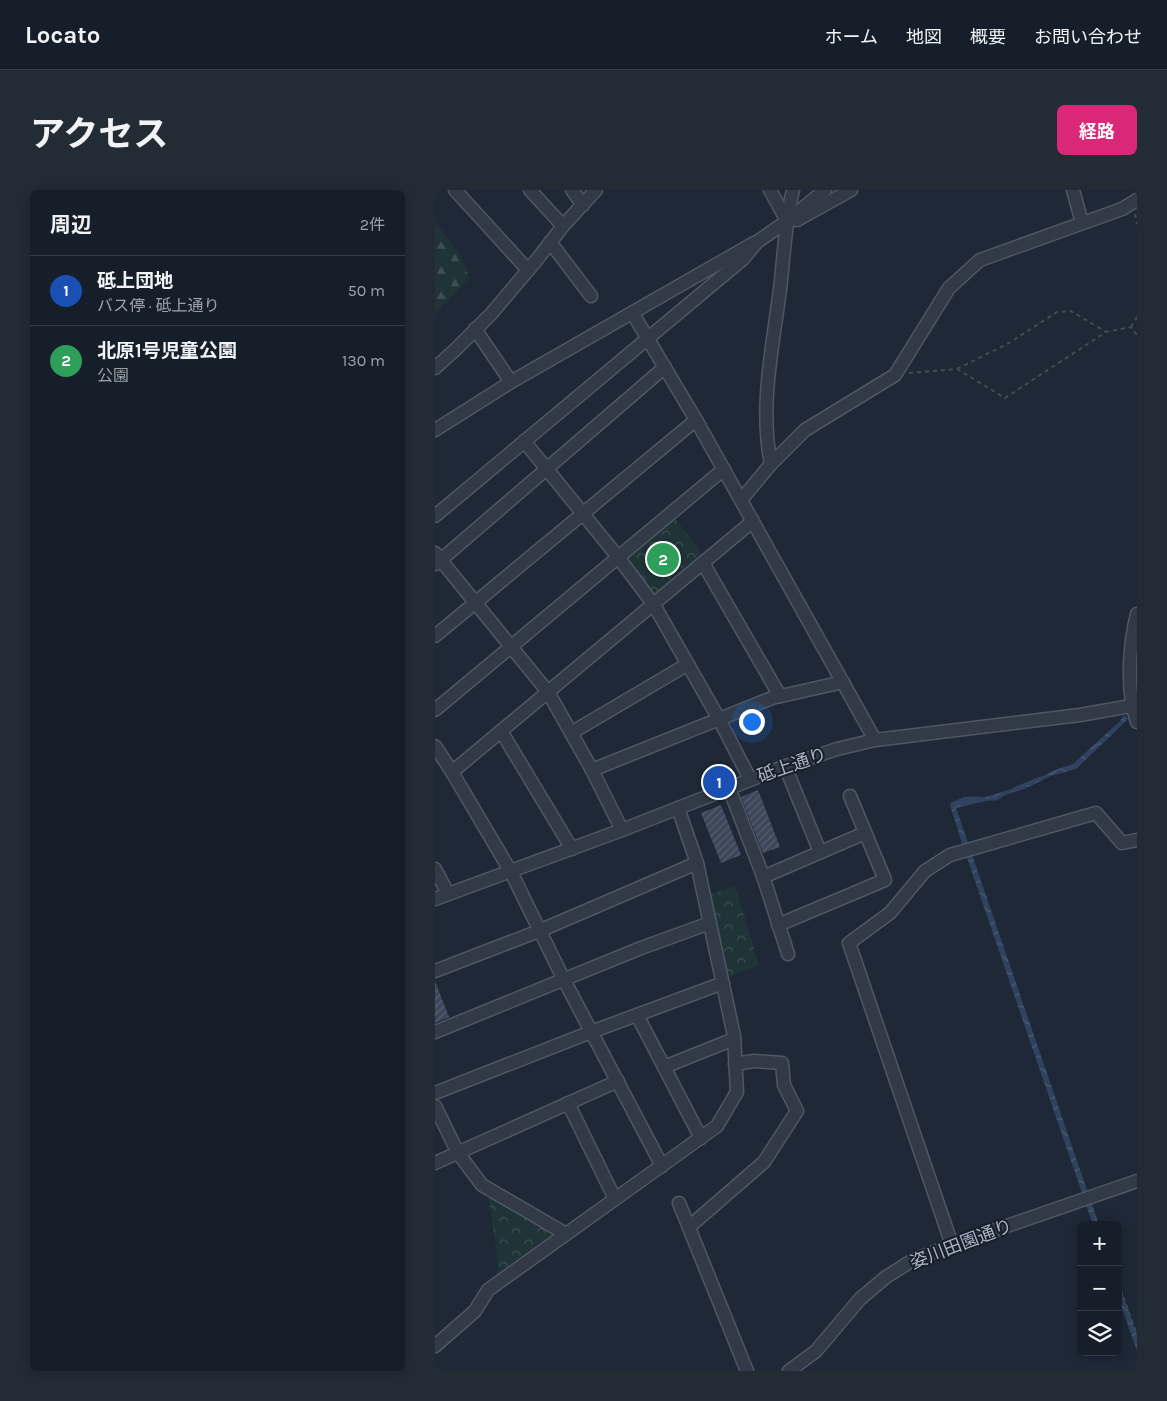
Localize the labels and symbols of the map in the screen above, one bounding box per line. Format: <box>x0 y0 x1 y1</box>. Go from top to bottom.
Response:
pin: 2 <box>647 540 679 578</box>
your location <box>739 709 765 735</box>
street label: 砥上通り <box>754 743 830 787</box>
pin: 1 <box>703 763 735 801</box>
street label: 姿川田園通り <box>907 1214 1015 1274</box>

